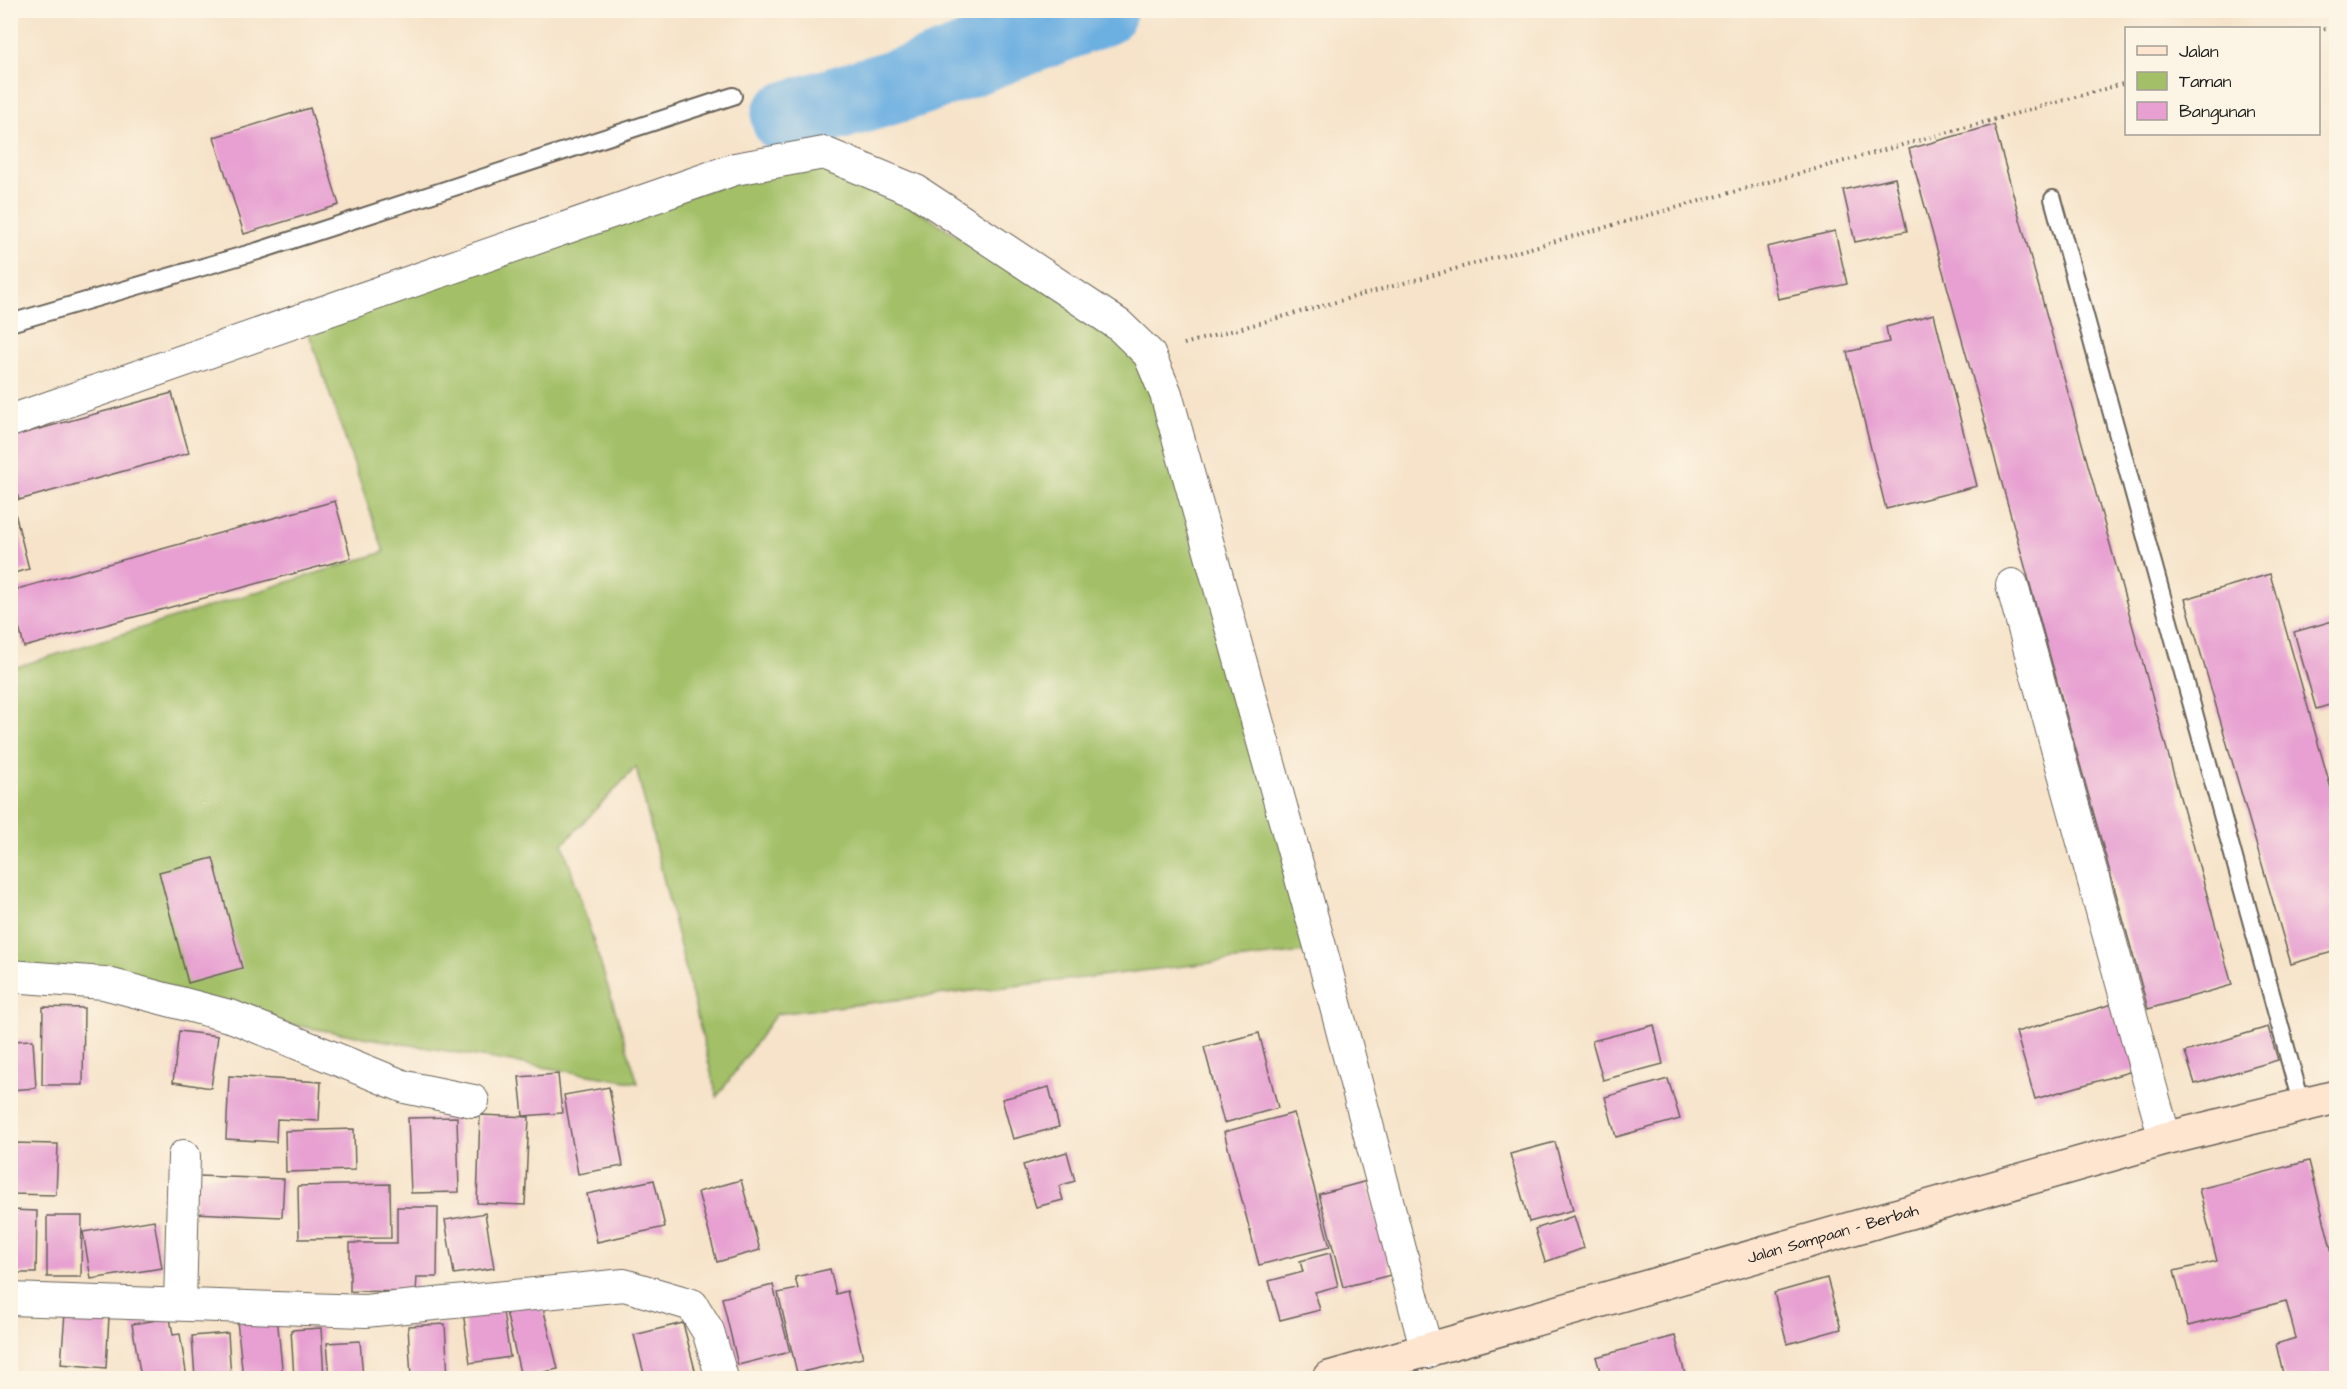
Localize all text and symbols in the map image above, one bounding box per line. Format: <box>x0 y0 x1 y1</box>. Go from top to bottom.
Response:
legend <box>2125 27 2320 135</box>
text: Jalan <box>2179 39 2219 64</box>
text: Taman <box>2179 69 2232 94</box>
text: Bangunan <box>2179 99 2256 125</box>
street label: Jalan Sampaan - Berbah <box>1744 1199 1921 1269</box>

